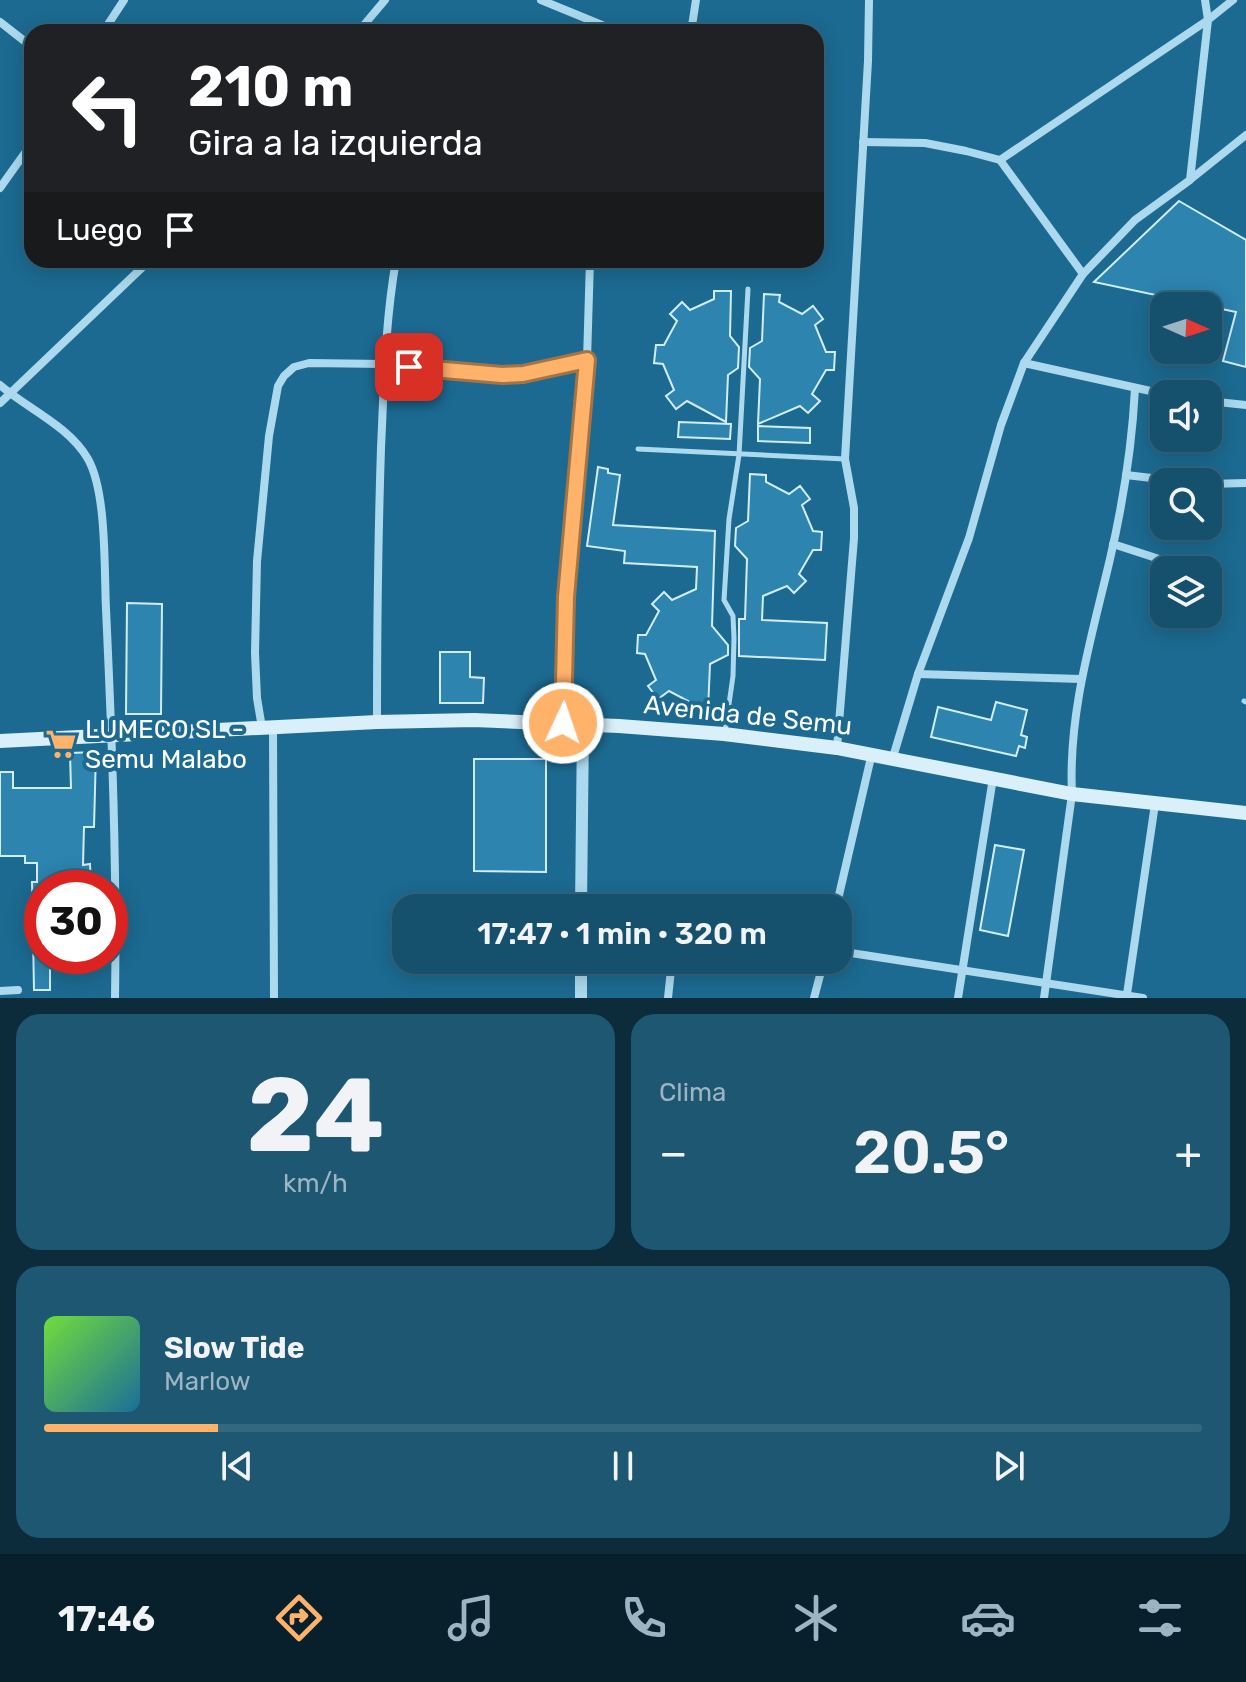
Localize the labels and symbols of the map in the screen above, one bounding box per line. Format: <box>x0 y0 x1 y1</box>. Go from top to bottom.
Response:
north arrow <box>1150 292 1222 364</box>
pin <box>375 333 443 401</box>
position arrow <box>521 681 605 765</box>
street label: Avenida de Semu <box>642 689 854 742</box>
place label: LUMECO SL - Semu Malabo <box>85 714 247 775</box>
supermarket icon: LUMECO SL - Semu Malabo <box>44 727 78 761</box>
speed limit sign: 30 <box>24 870 128 974</box>

